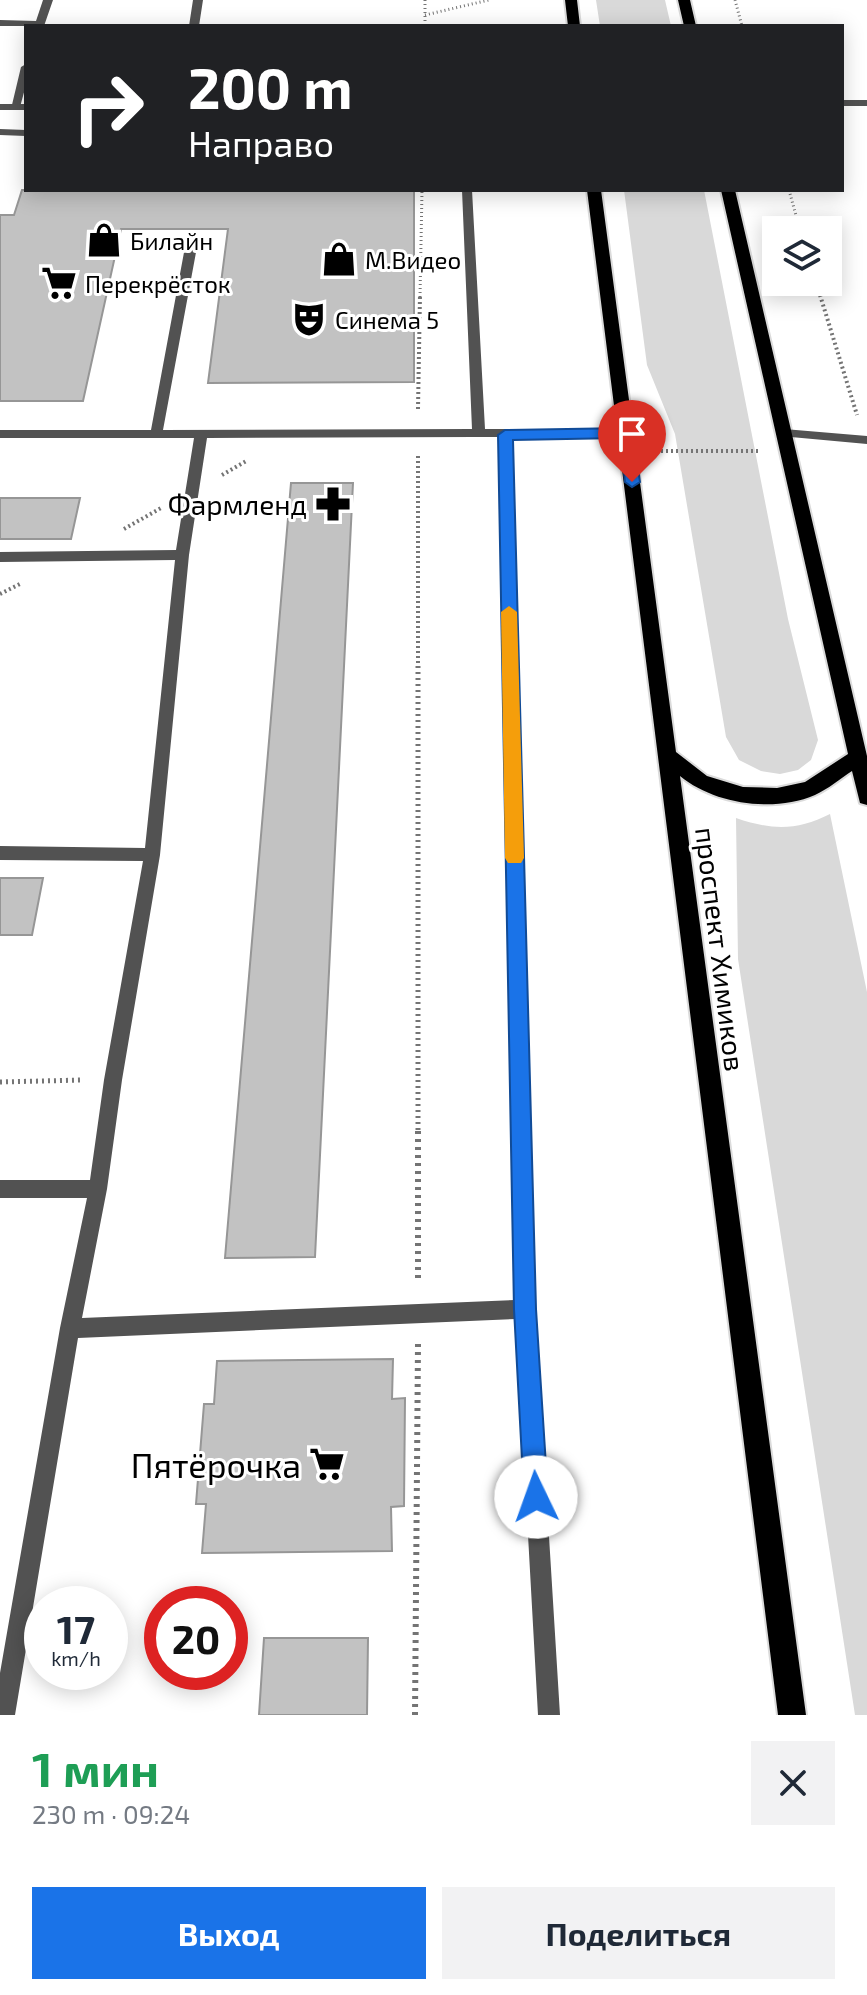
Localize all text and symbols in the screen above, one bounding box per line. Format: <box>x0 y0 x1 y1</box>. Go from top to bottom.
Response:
text: 200 m <box>188 53 353 120</box>
icon: right <box>56 56 160 160</box>
text: Направо <box>188 121 334 164</box>
map controls <box>762 216 842 296</box>
button: layers <box>762 216 842 296</box>
shop icon: Билайн <box>85 221 123 259</box>
place label: Билайн <box>130 226 213 255</box>
shop icon: М.Видео <box>320 240 358 278</box>
place label: М.Видео <box>365 245 461 274</box>
supermarket icon: Перекрёсток <box>40 264 78 302</box>
place label: Перекрёсток <box>85 269 231 298</box>
theatre icon: Синема 5 <box>290 300 328 338</box>
place label: Синема 5 <box>335 305 439 334</box>
pin <box>598 400 666 482</box>
icon: arrive <box>610 412 654 456</box>
pharmacy icon: Фармленд <box>314 485 352 523</box>
place label: Фармленд <box>168 487 307 521</box>
street label: проспект Химиков <box>689 825 753 1073</box>
place label: Пятёрочка <box>131 1444 301 1485</box>
supermarket icon: Пятёрочка <box>308 1445 346 1483</box>
position arrow <box>494 1455 578 1539</box>
speed limit sign: 20 <box>144 1586 248 1690</box>
text: 17 <box>57 1604 95 1652</box>
text: km/h <box>51 1646 101 1670</box>
text: 1 мин <box>32 1739 159 1797</box>
button: close <box>751 1741 835 1825</box>
text: 230 m · 09:24 <box>32 1798 190 1829</box>
button: Выход <box>32 1887 426 1979</box>
button: Поделиться <box>442 1887 835 1979</box>

